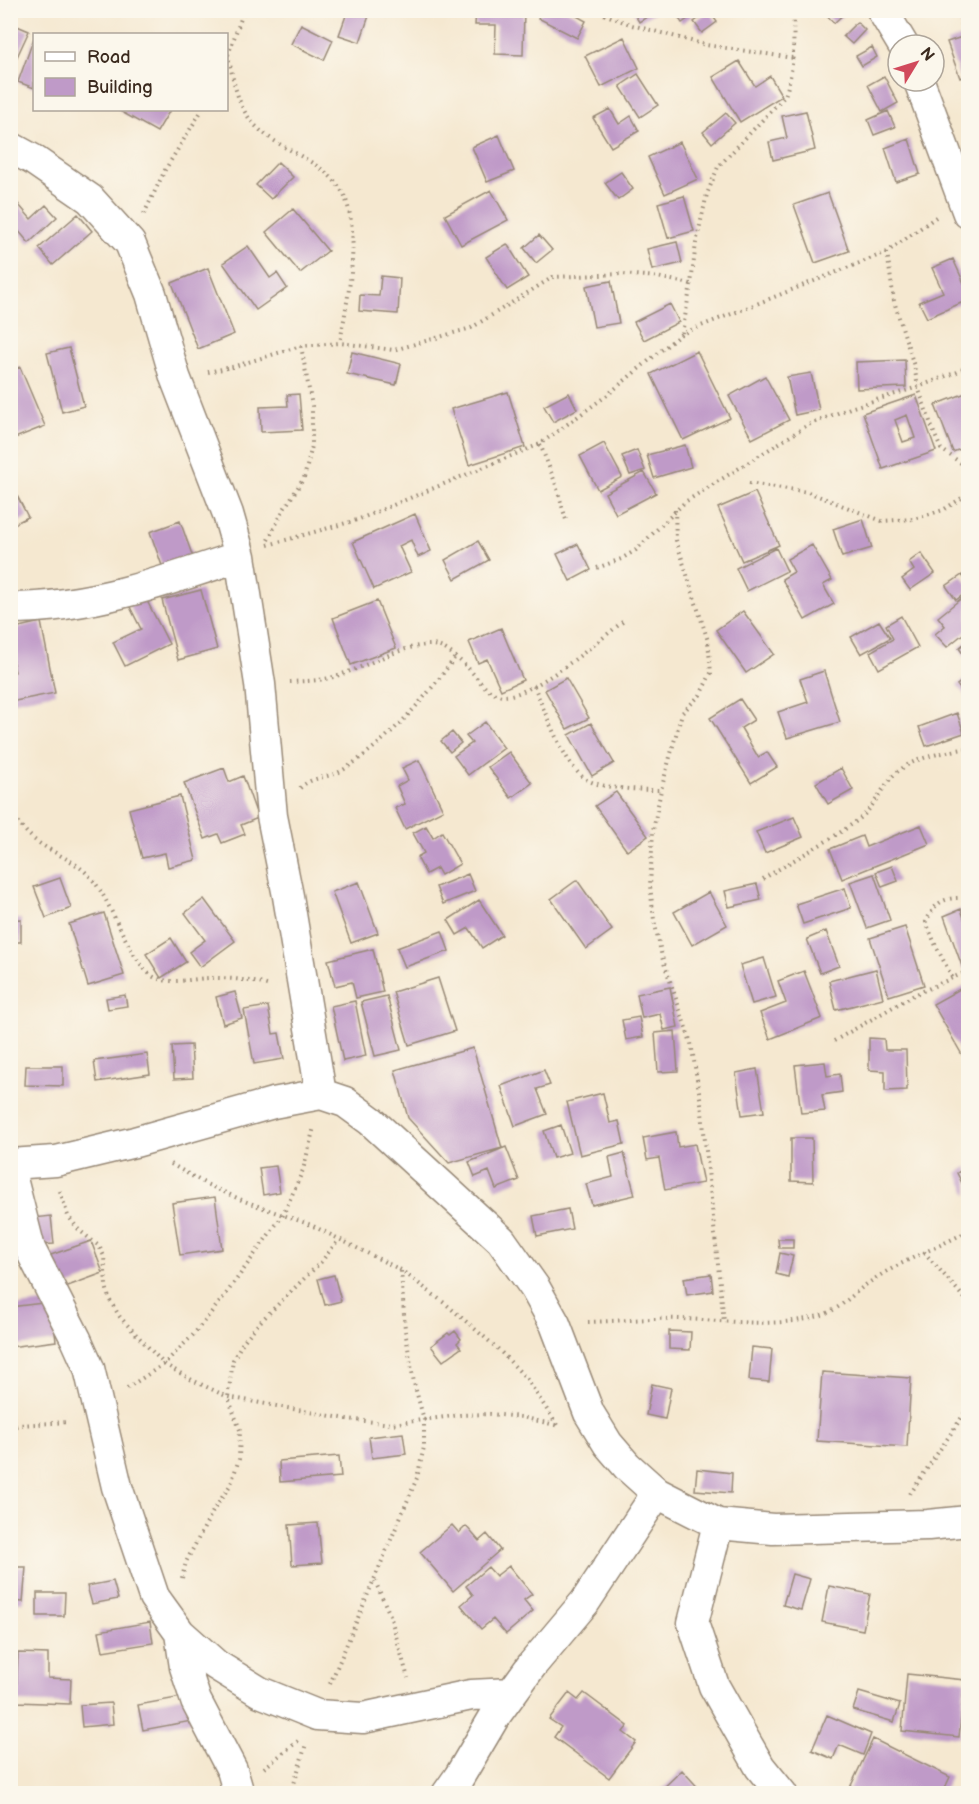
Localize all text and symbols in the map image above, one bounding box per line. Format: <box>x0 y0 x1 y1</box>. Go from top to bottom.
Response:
legend <box>33 33 228 111</box>
north arrow <box>886 33 946 93</box>
text: N <box>915 44 938 65</box>
text: Road <box>87 47 131 68</box>
text: Building <box>87 77 153 98</box>

